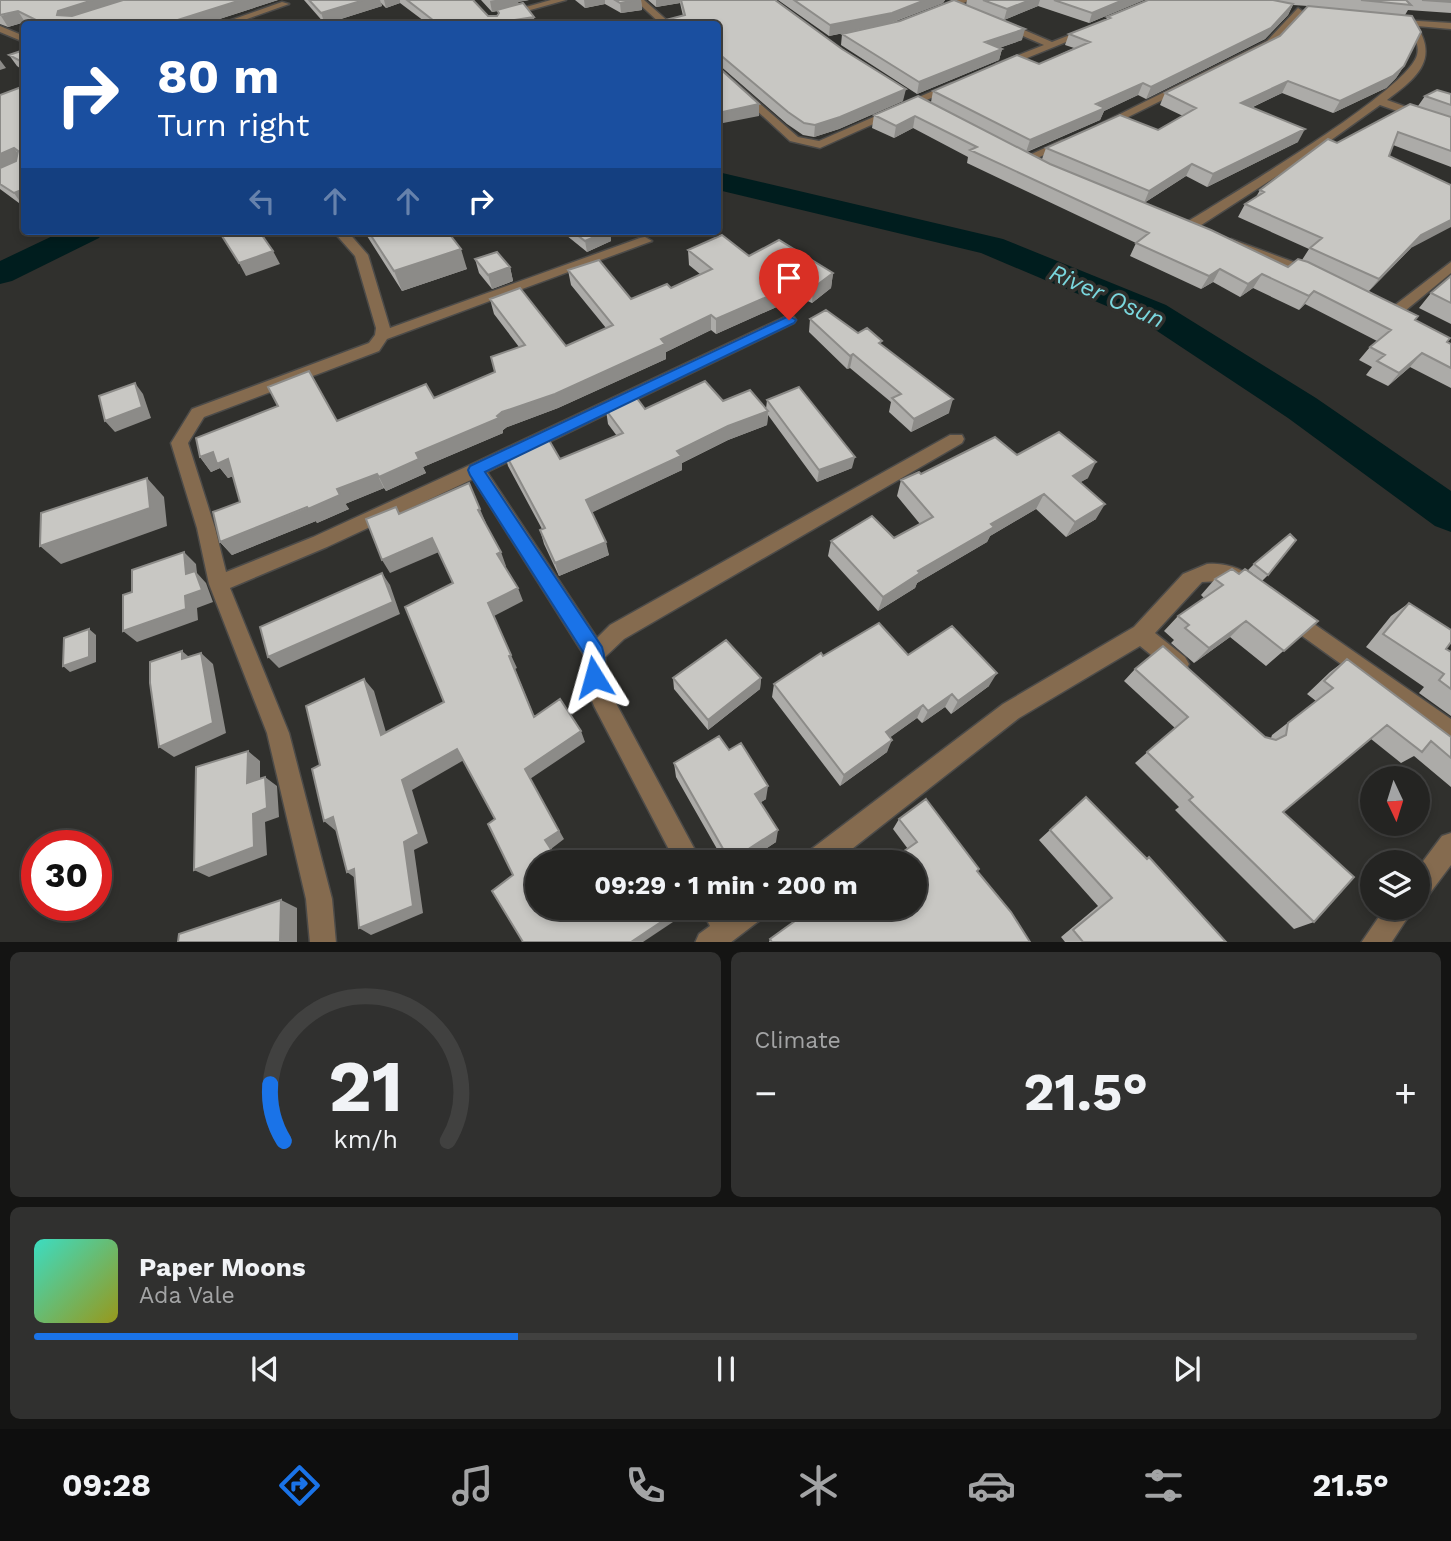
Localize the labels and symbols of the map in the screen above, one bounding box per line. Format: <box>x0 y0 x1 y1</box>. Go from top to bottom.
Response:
pin <box>759 248 819 320</box>
water label: River Osun <box>1045 258 1169 334</box>
position arrow <box>557 640 631 714</box>
north arrow <box>1360 766 1430 836</box>
speed limit sign: 30 <box>21 830 112 921</box>

